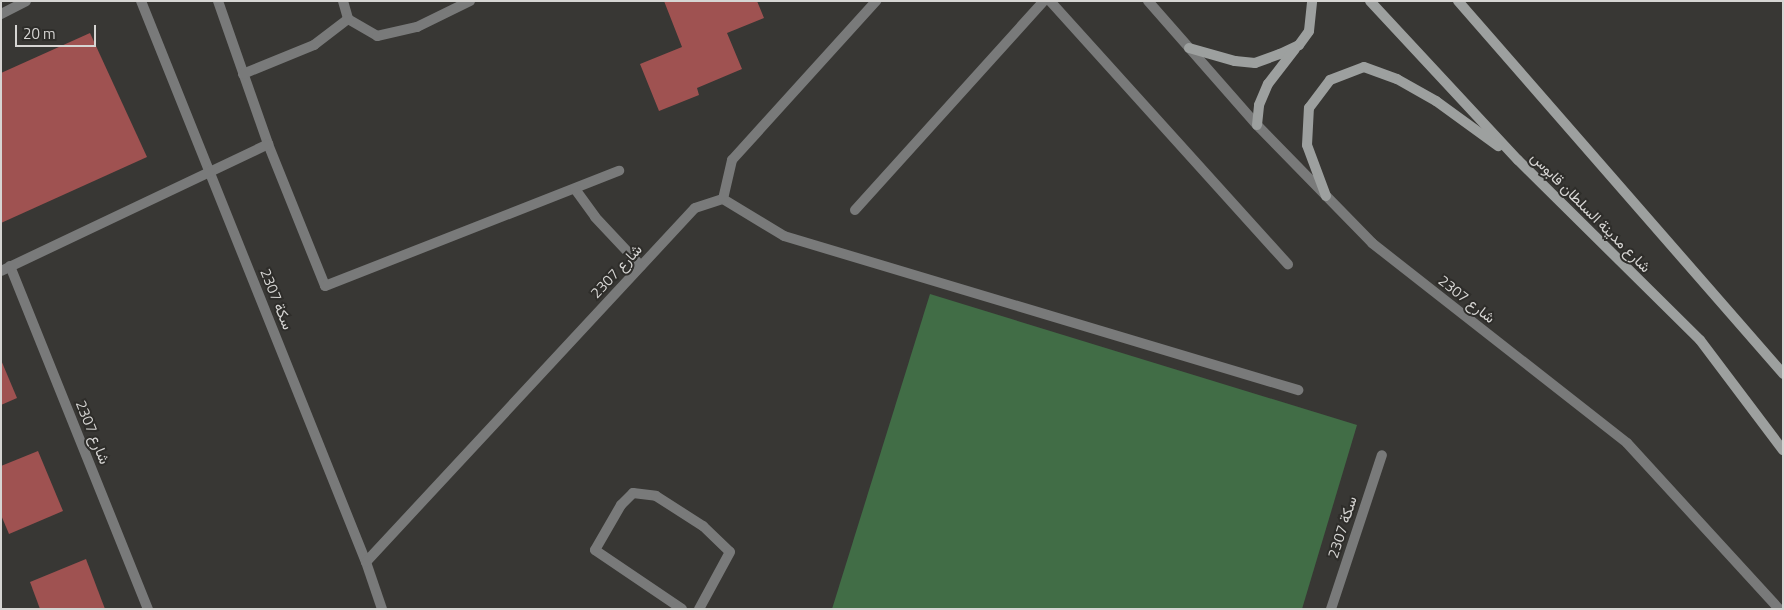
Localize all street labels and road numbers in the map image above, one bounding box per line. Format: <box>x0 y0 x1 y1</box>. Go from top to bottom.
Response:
street label: شارع مدينة السلطان قابوس <box>1527 148 1655 276</box>
street label: 2307 شارع <box>587 240 645 302</box>
street label: سكة 2307 <box>257 266 297 332</box>
street label: 2307 شارع <box>1435 271 1499 327</box>
street label: 2307 شارع <box>72 398 114 466</box>
street label: سكة 2307 <box>1324 494 1360 560</box>

